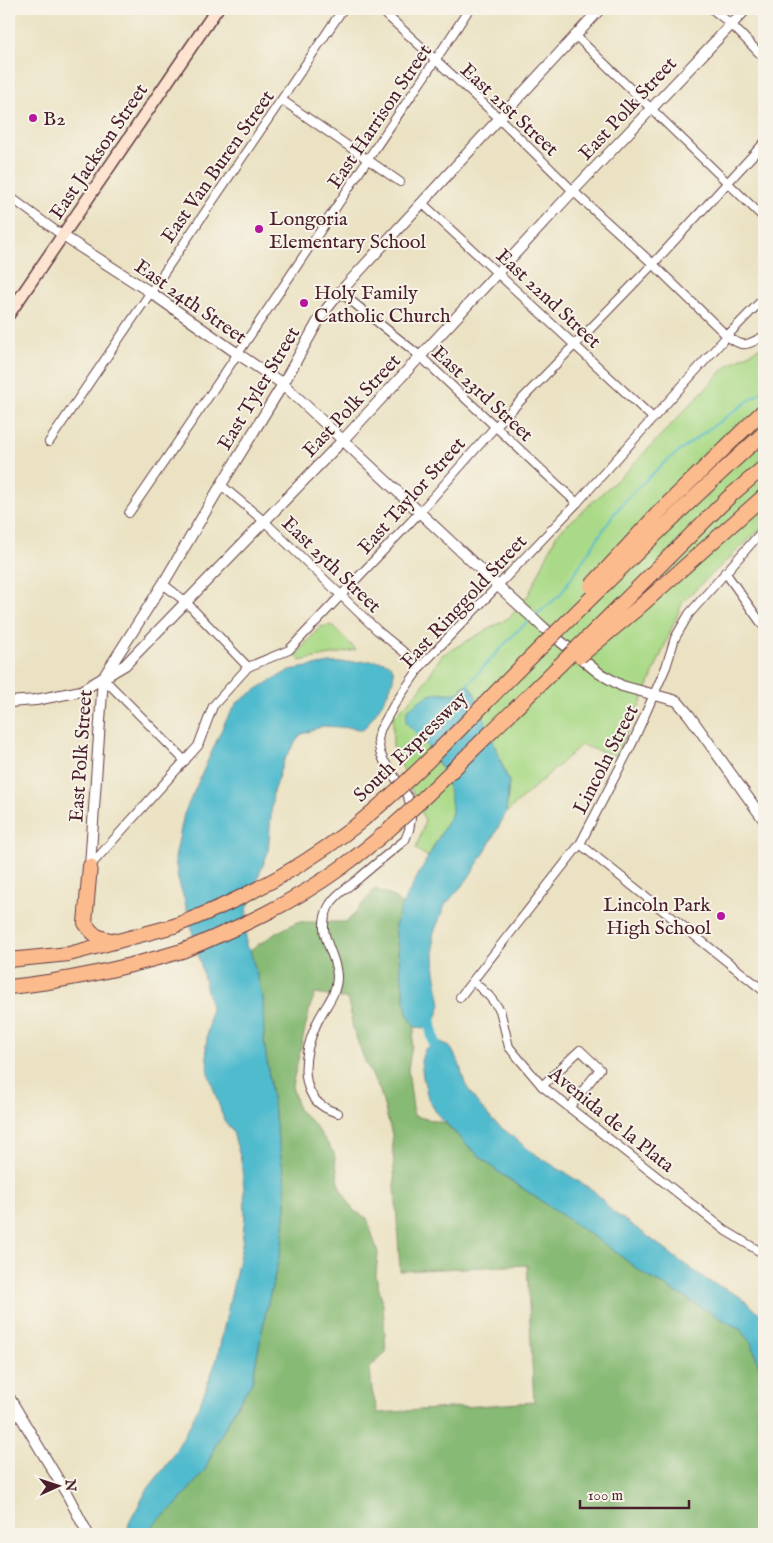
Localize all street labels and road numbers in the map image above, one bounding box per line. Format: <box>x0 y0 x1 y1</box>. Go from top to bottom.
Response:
street label: East Harrison Street <box>323 40 438 194</box>
street label: East Polk Street <box>574 52 683 166</box>
street label: East 21st Street <box>455 58 564 162</box>
street label: East Jackson Street <box>44 79 154 225</box>
street label: East Van Buren Street <box>156 85 280 248</box>
street label: East 22nd Street <box>490 244 606 354</box>
street label: East 24th Street <box>129 254 251 350</box>
street label: East Tyler Street <box>213 322 306 455</box>
street label: East 23rd Street <box>426 341 538 448</box>
street label: East Polk Street <box>298 349 407 463</box>
street label: East Taylor Street <box>353 432 471 560</box>
street label: East 25th Street <box>276 511 386 619</box>
street label: East Ringgold Street <box>396 530 533 674</box>
street label: South Expressway <box>349 686 474 808</box>
street label: East Polk Street <box>64 689 99 823</box>
street label: Lincoln Street <box>568 701 645 819</box>
street label: Avenida de la Plata <box>542 1061 679 1179</box>

